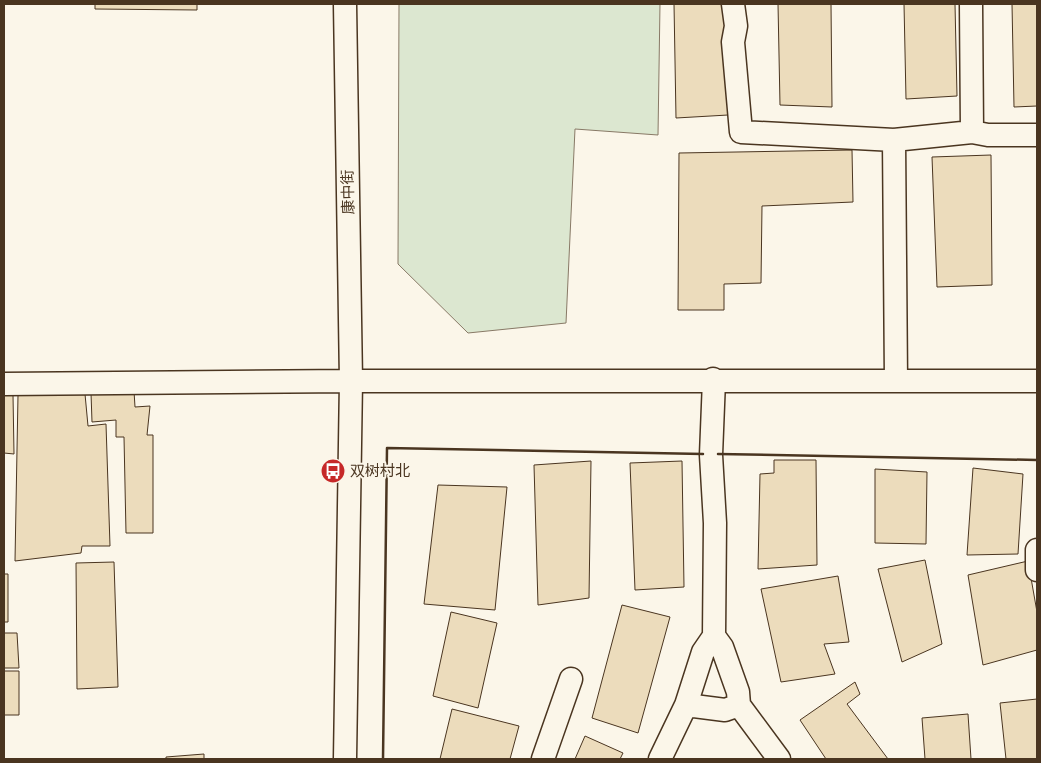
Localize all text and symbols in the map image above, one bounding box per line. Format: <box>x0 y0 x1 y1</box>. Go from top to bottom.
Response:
street label: 康中街 <box>337 169 357 215</box>
bus stop icon: 双树村北 <box>320 458 346 484</box>
place label: 双树村北 <box>350 460 410 480</box>

